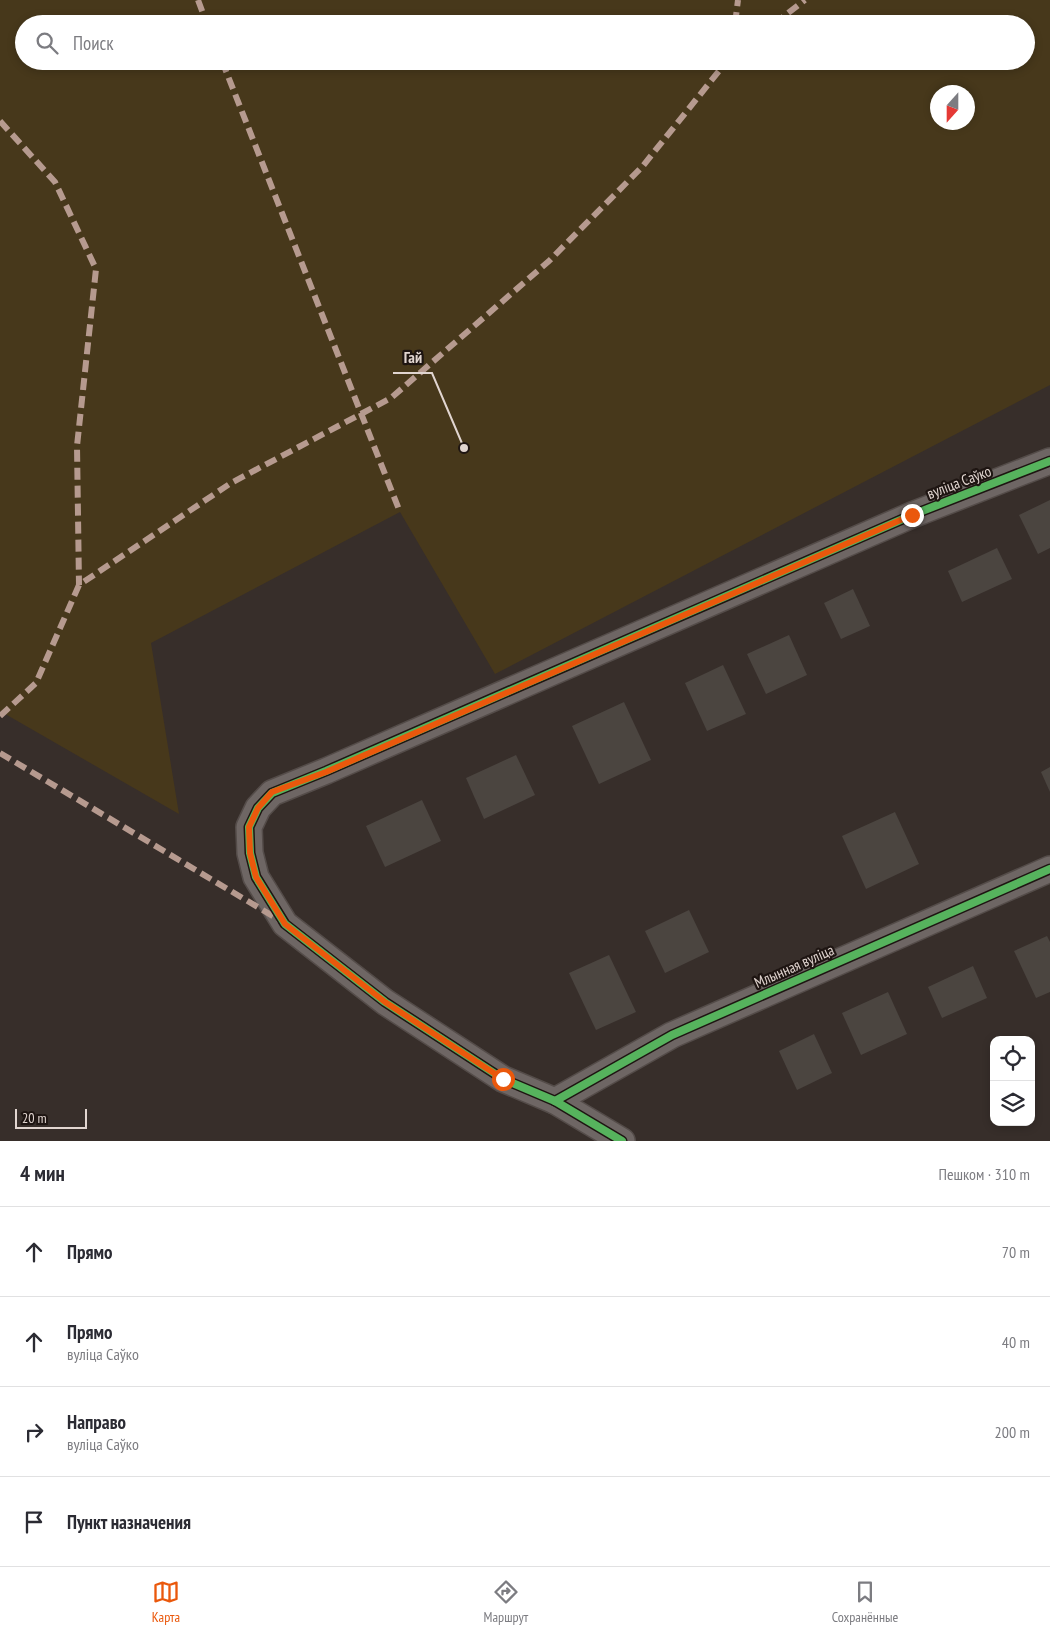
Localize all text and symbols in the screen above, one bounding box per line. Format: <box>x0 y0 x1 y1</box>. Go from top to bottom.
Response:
search box <box>15 15 1035 70</box>
icon: search <box>33 29 61 57</box>
text: Поиск <box>73 31 114 55</box>
north arrow <box>930 85 975 130</box>
callout: Гай <box>393 342 432 373</box>
text: Гай <box>404 347 422 367</box>
street label: вуліца Саўко <box>924 461 994 503</box>
route end <box>901 504 924 527</box>
street label: Млынная вуліца <box>751 940 837 992</box>
map controls <box>990 1036 1035 1126</box>
button: locate <box>990 1036 1035 1081</box>
route start <box>492 1068 515 1091</box>
button: layers <box>990 1081 1035 1126</box>
scale bar <box>15 1106 88 1129</box>
text: 20 m <box>22 1109 47 1127</box>
text: 4 мин <box>20 1160 65 1187</box>
text: Пешком · 310 m <box>939 1164 1030 1184</box>
icon: ahead <box>20 1238 48 1266</box>
text: Прямо <box>67 1240 112 1264</box>
text: 70 m <box>1002 1242 1030 1262</box>
text: Прямо <box>67 1320 112 1344</box>
icon: ahead <box>20 1328 48 1356</box>
text: 40 m <box>1002 1332 1030 1352</box>
text: вуліца Саўко <box>67 1344 139 1364</box>
text: Направо <box>67 1410 126 1434</box>
icon: right <box>20 1418 48 1446</box>
text: 200 m <box>995 1422 1030 1442</box>
text: вуліца Саўко <box>67 1434 139 1454</box>
icon: arrive <box>20 1508 48 1536</box>
text: Пункт назначения <box>67 1510 191 1534</box>
tab: Карта <box>152 1578 180 1626</box>
tab: Маршрут <box>484 1578 528 1626</box>
tab: Сохранённые <box>832 1578 898 1626</box>

